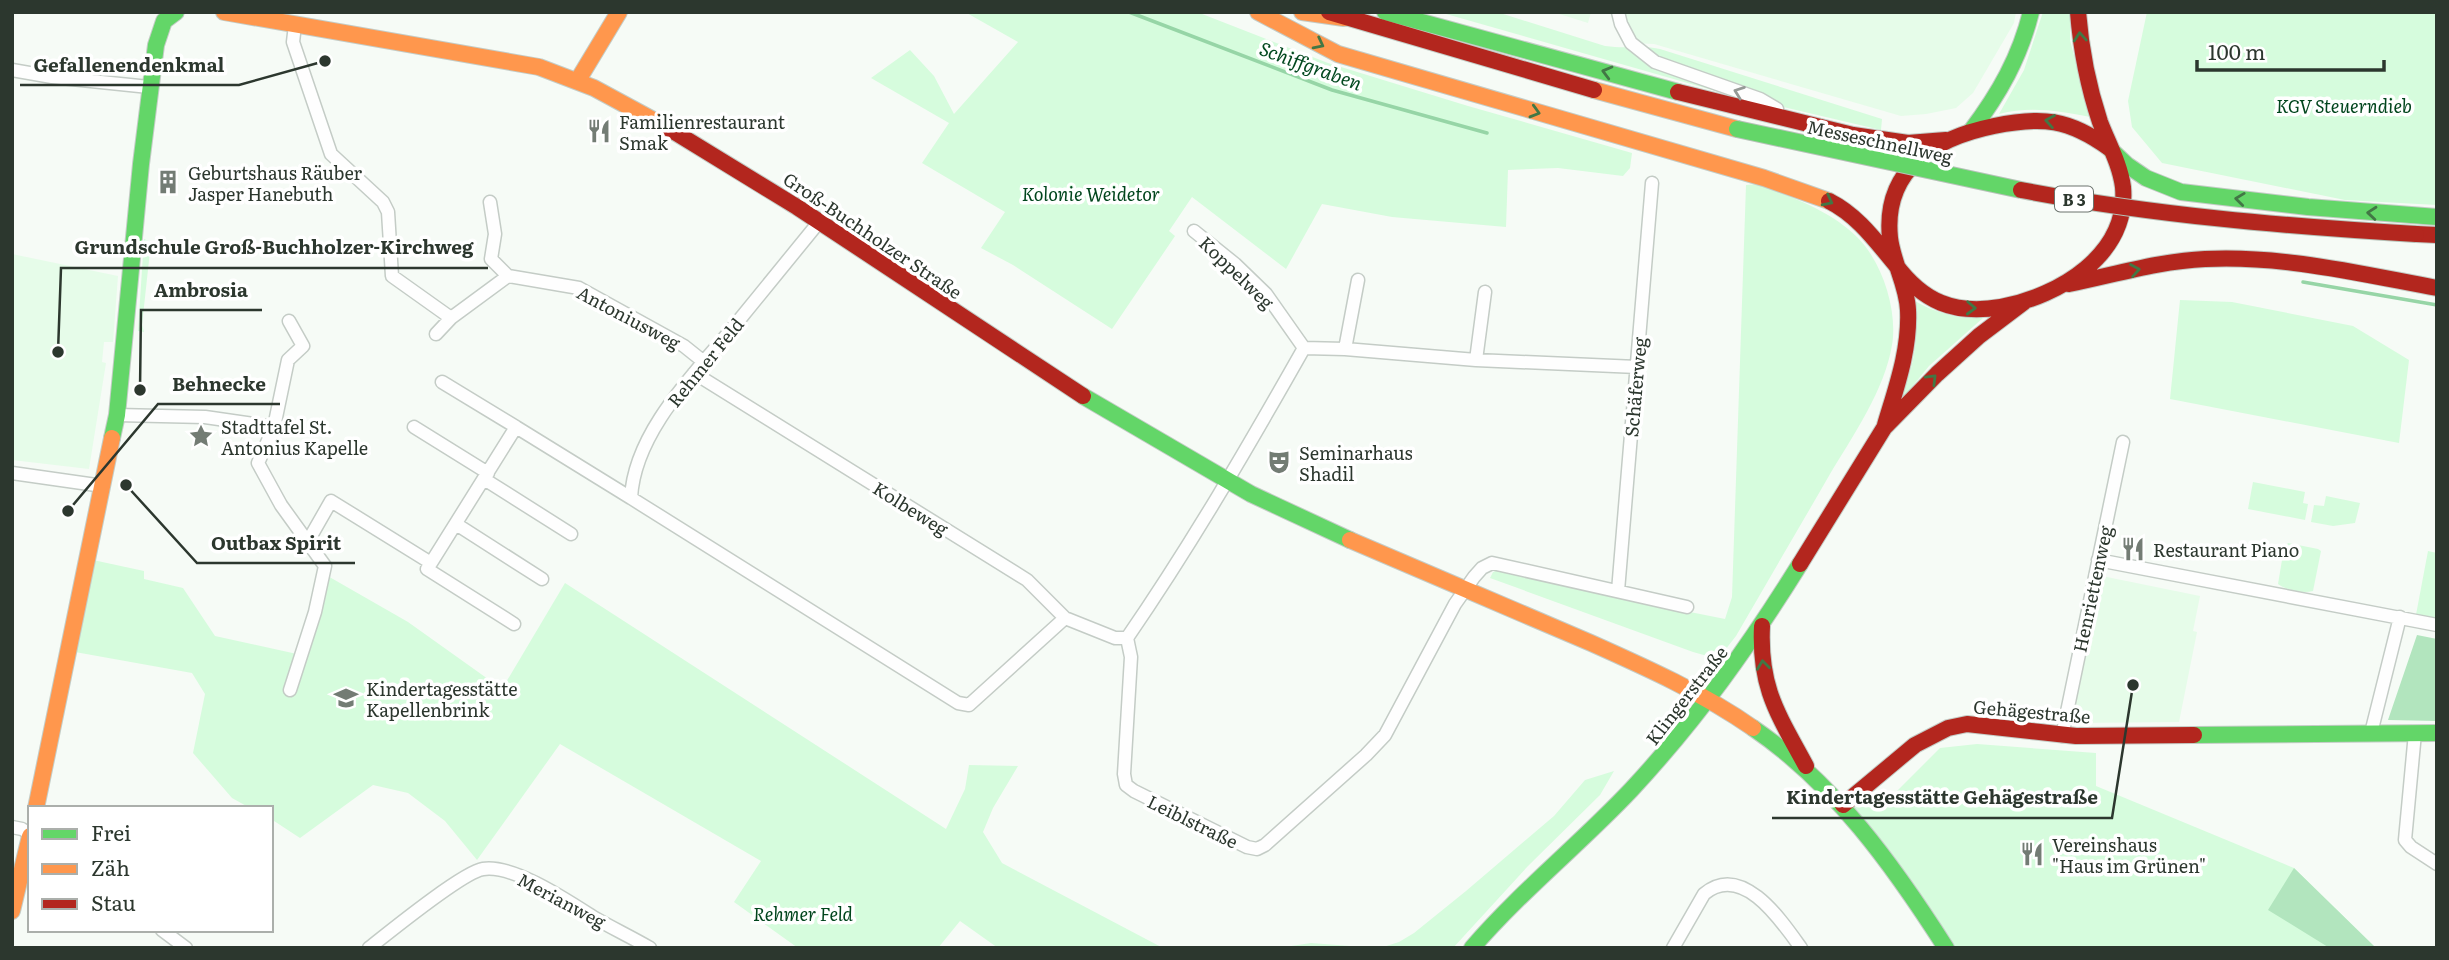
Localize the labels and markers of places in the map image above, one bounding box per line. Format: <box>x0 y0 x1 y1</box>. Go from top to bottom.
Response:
callout: Gefallenendenkmal <box>20 45 239 85</box>
place label: Familienrestaurant Smak <box>619 108 786 156</box>
restaurant icon: Familienrestaurant Smak <box>585 117 613 145</box>
place label: Geburtshaus Räuber Jasper Hanebuth <box>188 159 363 207</box>
building icon: Geburtshaus Räuber Jasper Hanebuth <box>154 168 182 196</box>
callout: Grundschule Groß-Buchholzer-Kirchweg <box>61 228 488 268</box>
callout: Ambrosia <box>141 270 262 310</box>
callout: Behnecke <box>158 364 280 404</box>
place label: Stadttafel St. Antonius Kapelle <box>221 413 368 461</box>
place icon: Stadttafel St. Antonius Kapelle <box>187 422 215 450</box>
place label: Seminarhaus Shadil <box>1299 439 1413 487</box>
theatre icon: Seminarhaus Shadil <box>1265 448 1293 476</box>
callout: Outbax Spirit <box>197 523 355 563</box>
restaurant icon: Restaurant Piano <box>2119 535 2147 563</box>
place label: Restaurant Piano <box>2153 536 2299 563</box>
place label: Kindertagesstätte Kapellenbrink <box>366 675 518 723</box>
school or university icon: Kindertagesstätte Kapellenbrink <box>332 684 360 712</box>
callout: Kindertagesstätte Gehägestraße <box>1772 778 2112 818</box>
place label: Vereinshaus "Haus im Grünen" <box>2052 831 2206 879</box>
restaurant icon: Vereinshaus "Haus im Grünen" <box>2018 840 2046 868</box>

